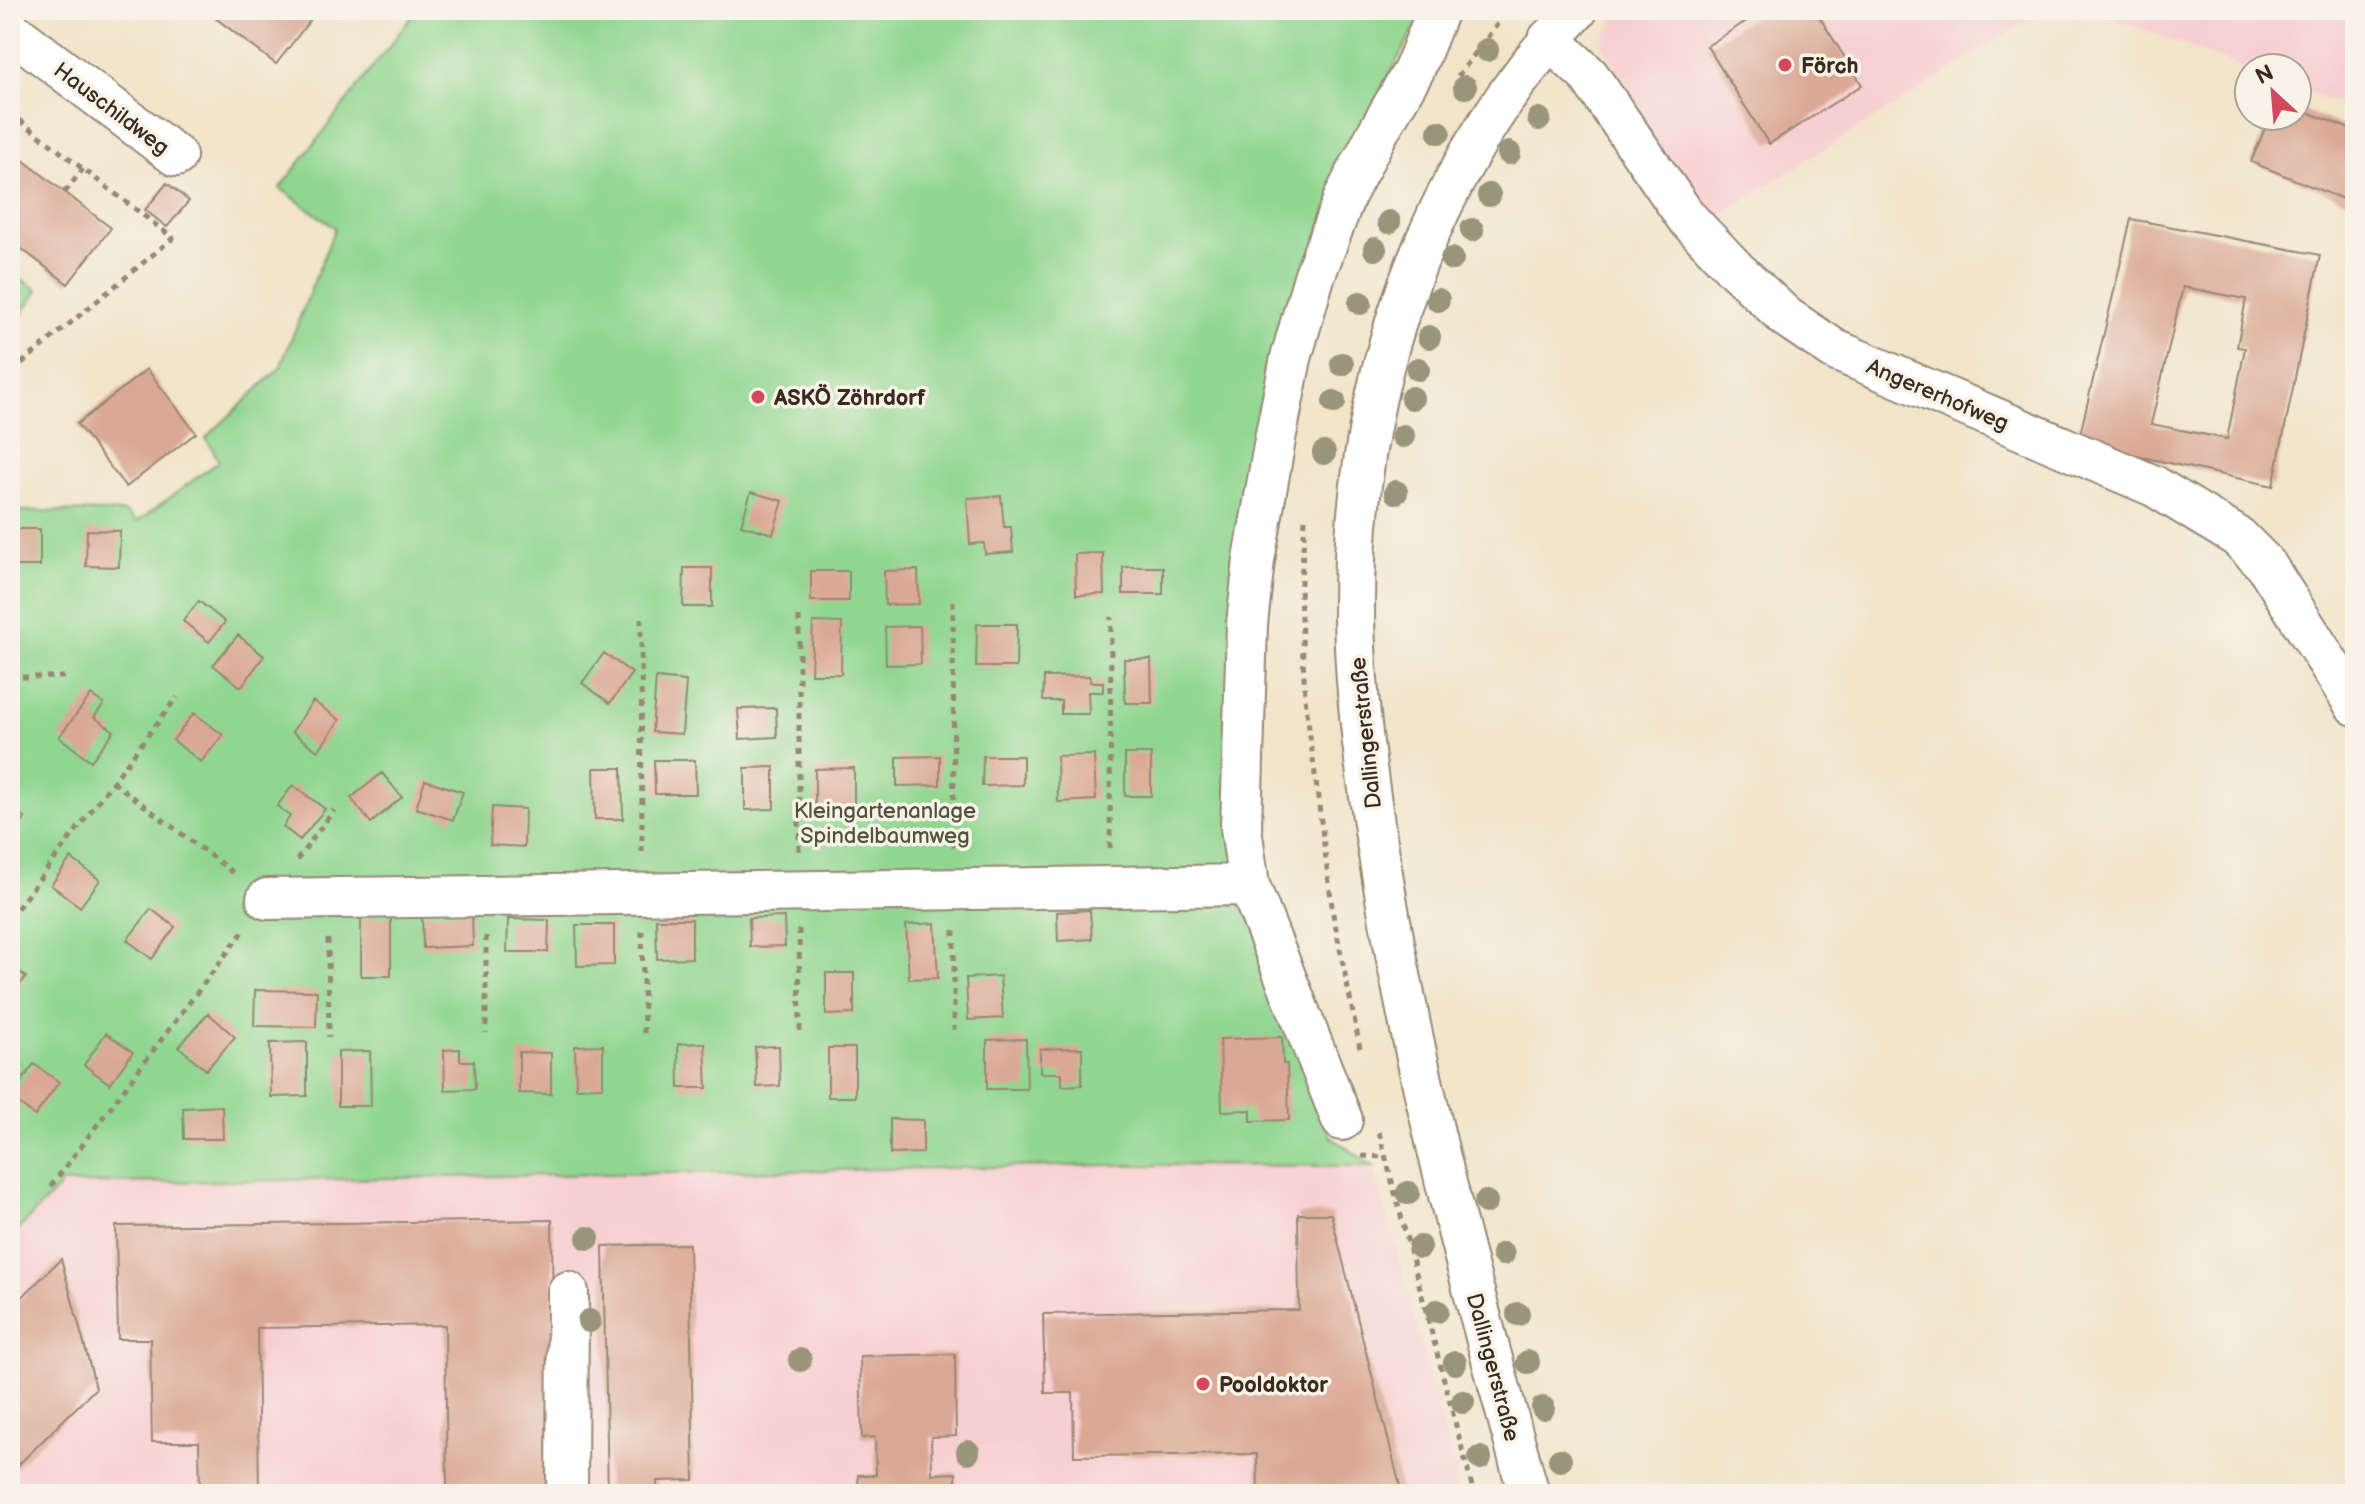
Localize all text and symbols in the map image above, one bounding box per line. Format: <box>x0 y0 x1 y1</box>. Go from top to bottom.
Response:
north arrow <box>2233 52 2313 132</box>
place label: Förch <box>1801 53 1859 80</box>
marker: Förch <box>1776 56 1794 74</box>
street label: Hauschildweg <box>48 57 174 161</box>
text: N <box>2252 60 2278 91</box>
street label: Angererhofweg <box>1862 353 2013 437</box>
place label: ASKÖ Zöhrdorf <box>773 383 926 412</box>
marker: ASKÖ Zöhrdorf <box>749 388 767 406</box>
street label: Dallingerstraße <box>1345 656 1388 810</box>
park label: Kleingartenanlage Spindelbaumweg <box>794 798 976 850</box>
street label: Dallingerstraße <box>1460 1290 1525 1444</box>
place label: Pooldoktor <box>1219 1372 1328 1399</box>
marker: Pooldoktor <box>1194 1375 1212 1393</box>

